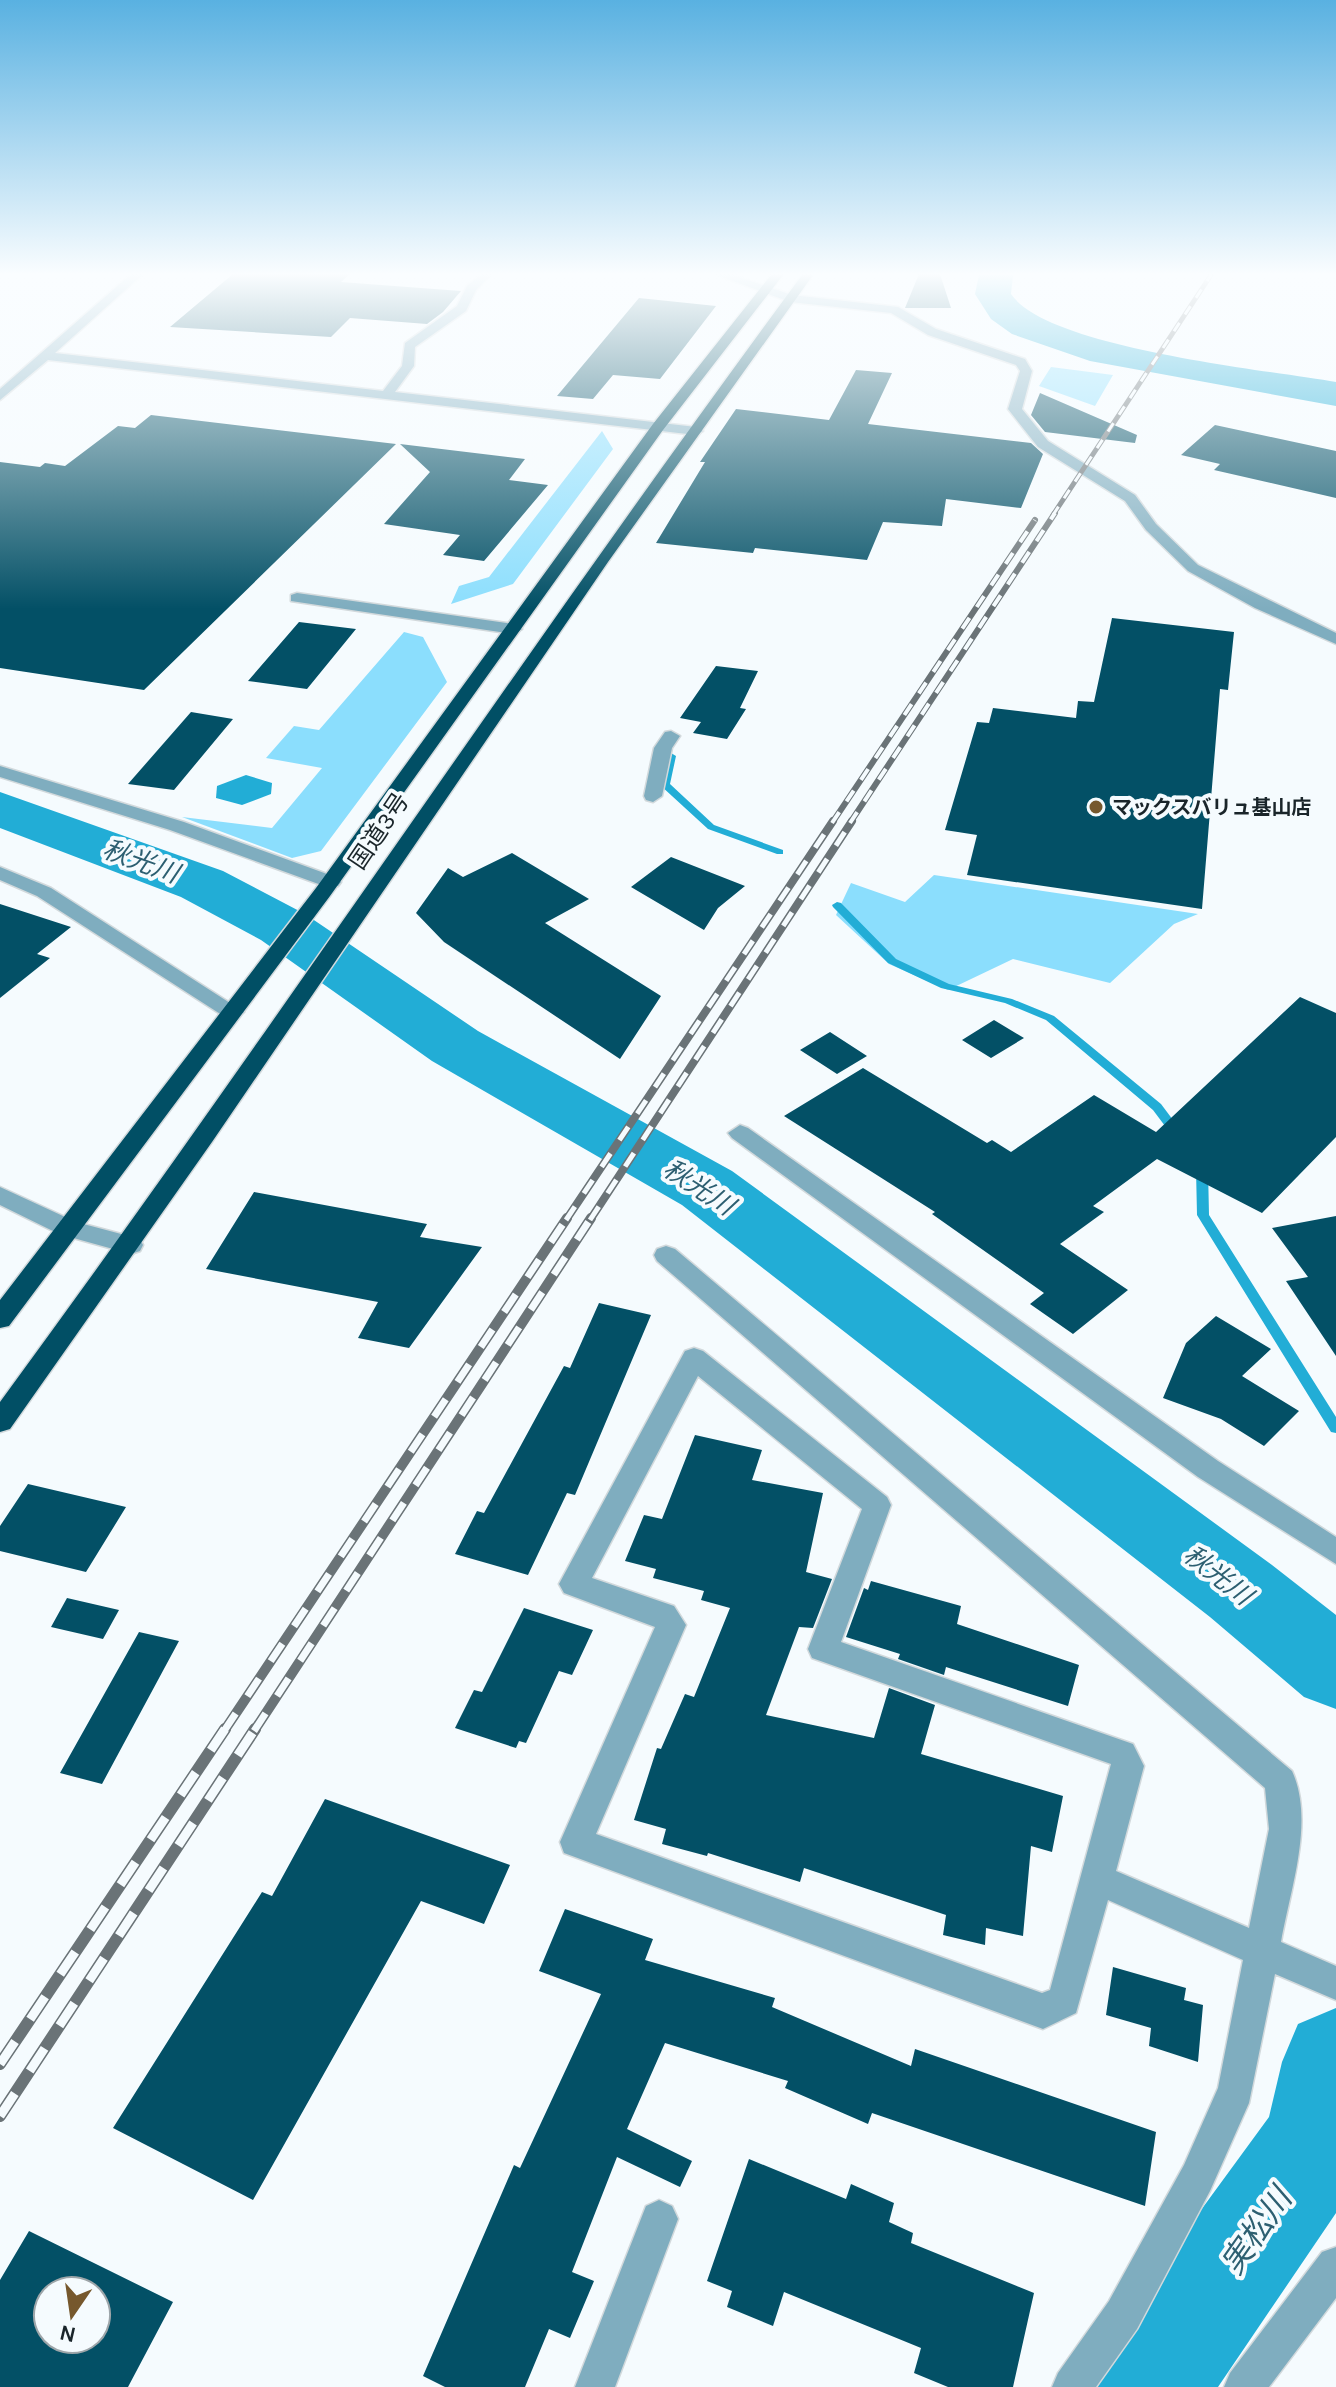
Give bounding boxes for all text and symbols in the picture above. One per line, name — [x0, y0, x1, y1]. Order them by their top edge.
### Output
street label: 国道3号 — [343, 787, 415, 875]
place label: マックスバリュ基山店 — [1112, 796, 1311, 819]
marker: マックスバリュ基山店 — [1087, 798, 1105, 816]
water label: 秋光川 — [99, 834, 186, 890]
water label: 秋光川 — [658, 1153, 742, 1223]
water label: 秋光川 — [1177, 1539, 1260, 1613]
water label: 実松川 — [1214, 2179, 1301, 2281]
north arrow — [32, 2275, 112, 2355]
text: N — [57, 2319, 78, 2348]

